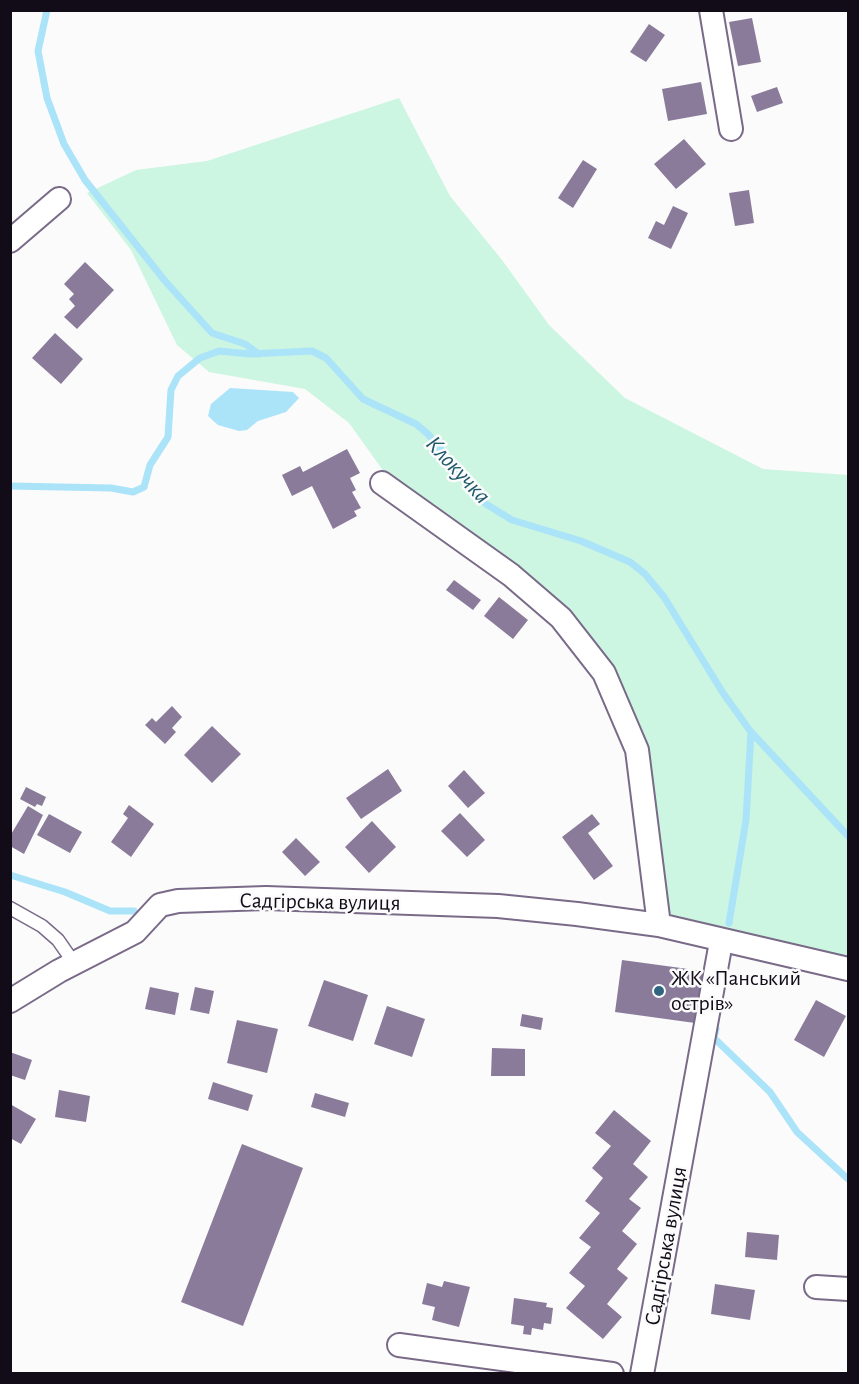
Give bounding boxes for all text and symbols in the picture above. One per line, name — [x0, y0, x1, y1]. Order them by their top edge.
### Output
water label: Клокучка — [419, 430, 497, 510]
street label: Садгірська вулиця — [239, 887, 401, 917]
place label: ЖК «Панський острів» — [671, 965, 801, 1016]
marker: ЖК «Панський острів» — [652, 984, 666, 998]
street label: Садгірська вулиця — [639, 1164, 693, 1328]

